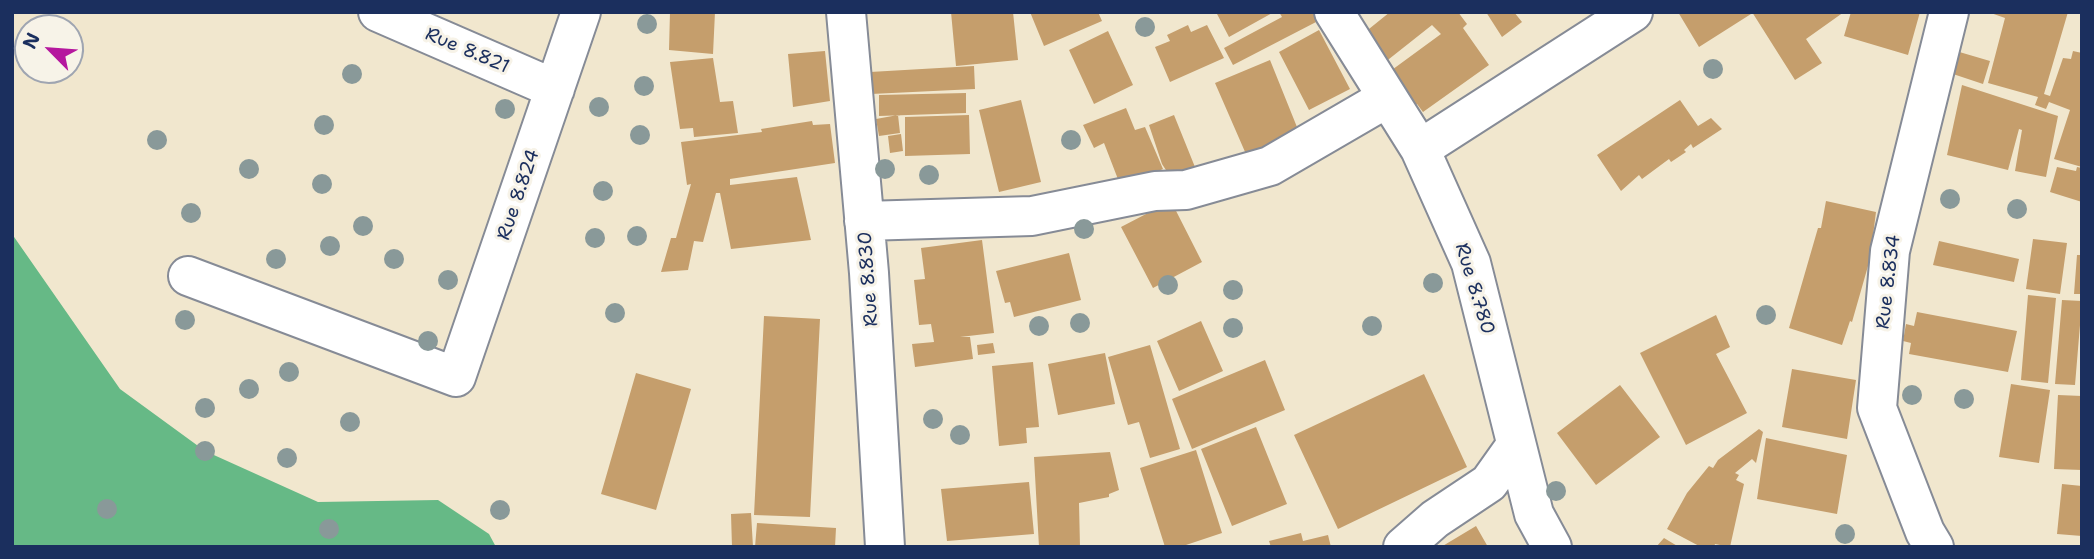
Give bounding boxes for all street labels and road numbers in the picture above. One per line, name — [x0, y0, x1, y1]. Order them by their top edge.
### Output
street label: Rue 8.821 — [421, 23, 513, 79]
street label: Rue 8.824 — [493, 147, 545, 243]
street label: Rue 8.830 — [854, 231, 884, 327]
street label: Rue 8.834 — [1872, 233, 1906, 331]
street label: Rue 8.780 — [1449, 241, 1499, 337]

